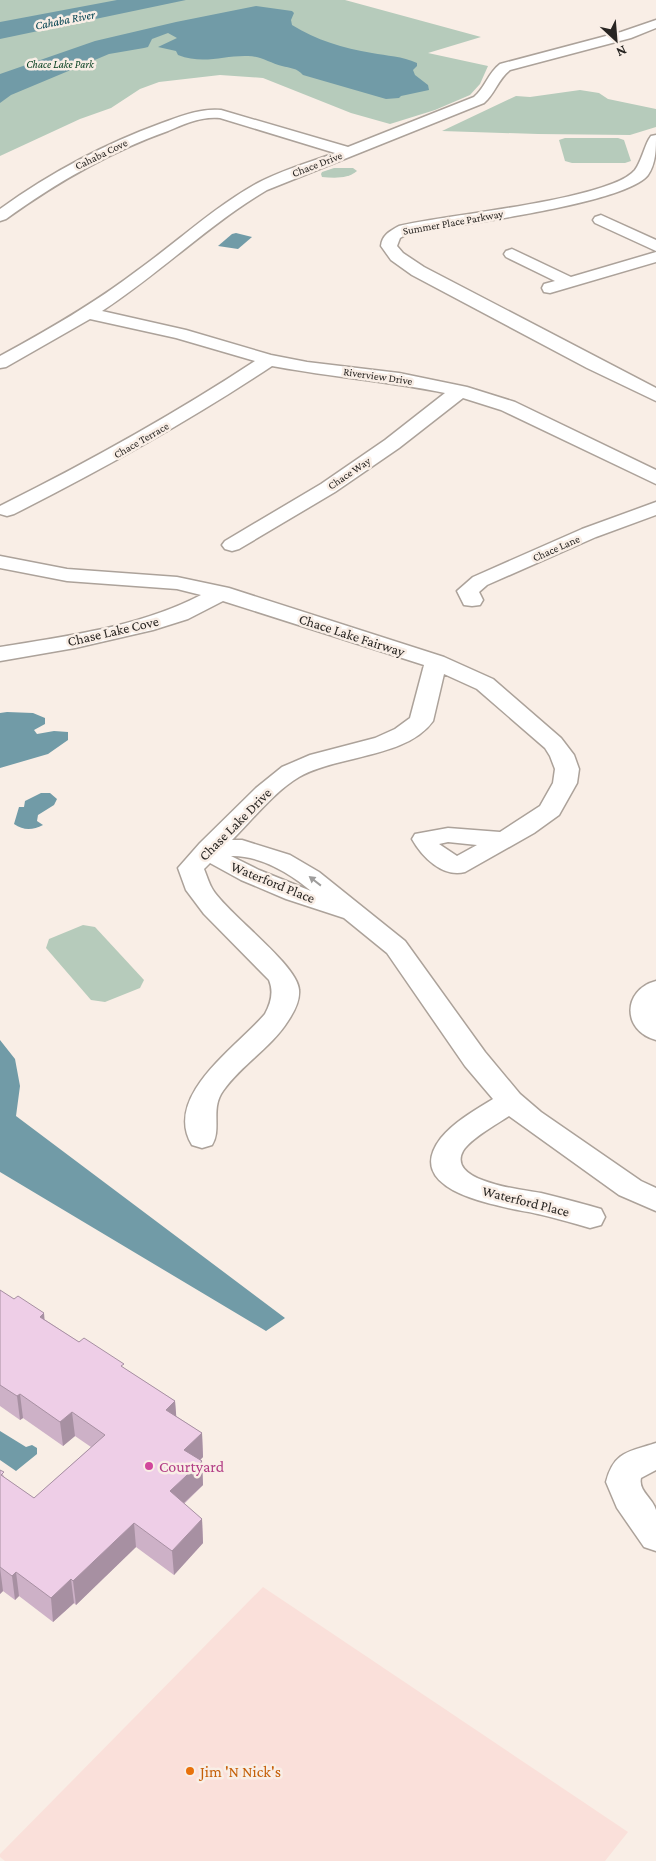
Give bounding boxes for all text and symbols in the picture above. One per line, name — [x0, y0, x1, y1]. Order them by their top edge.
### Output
water label: Cahaba River — [34, 7, 97, 33]
north arrow — [591, 15, 641, 65]
text: N — [613, 42, 629, 61]
park label: Chace Lake Park — [26, 58, 95, 70]
street label: Cahaba Cove — [73, 136, 129, 172]
street label: Chace Drive — [290, 149, 344, 179]
street label: Summer Place Parkway — [402, 207, 505, 238]
street label: Riverview Drive — [343, 365, 413, 387]
street label: Chace Terrace — [111, 419, 171, 461]
street label: Chace Way — [325, 454, 374, 492]
street label: Chace Lane — [531, 532, 582, 564]
street label: Chace Lake Fairway — [297, 610, 407, 660]
street label: Chase Lake Cove — [66, 613, 160, 649]
street label: Chase Lake Drive — [195, 784, 275, 864]
street label: Waterford Place — [229, 858, 317, 906]
one-way arrow — [309, 876, 322, 887]
street label: Waterford Place — [481, 1182, 571, 1220]
place label: Courtyard — [159, 1458, 225, 1476]
marker: Courtyard — [143, 1460, 155, 1472]
place label: Jim 'N Nick's — [198, 1763, 281, 1781]
marker: Jim 'N Nick's — [184, 1765, 196, 1777]

